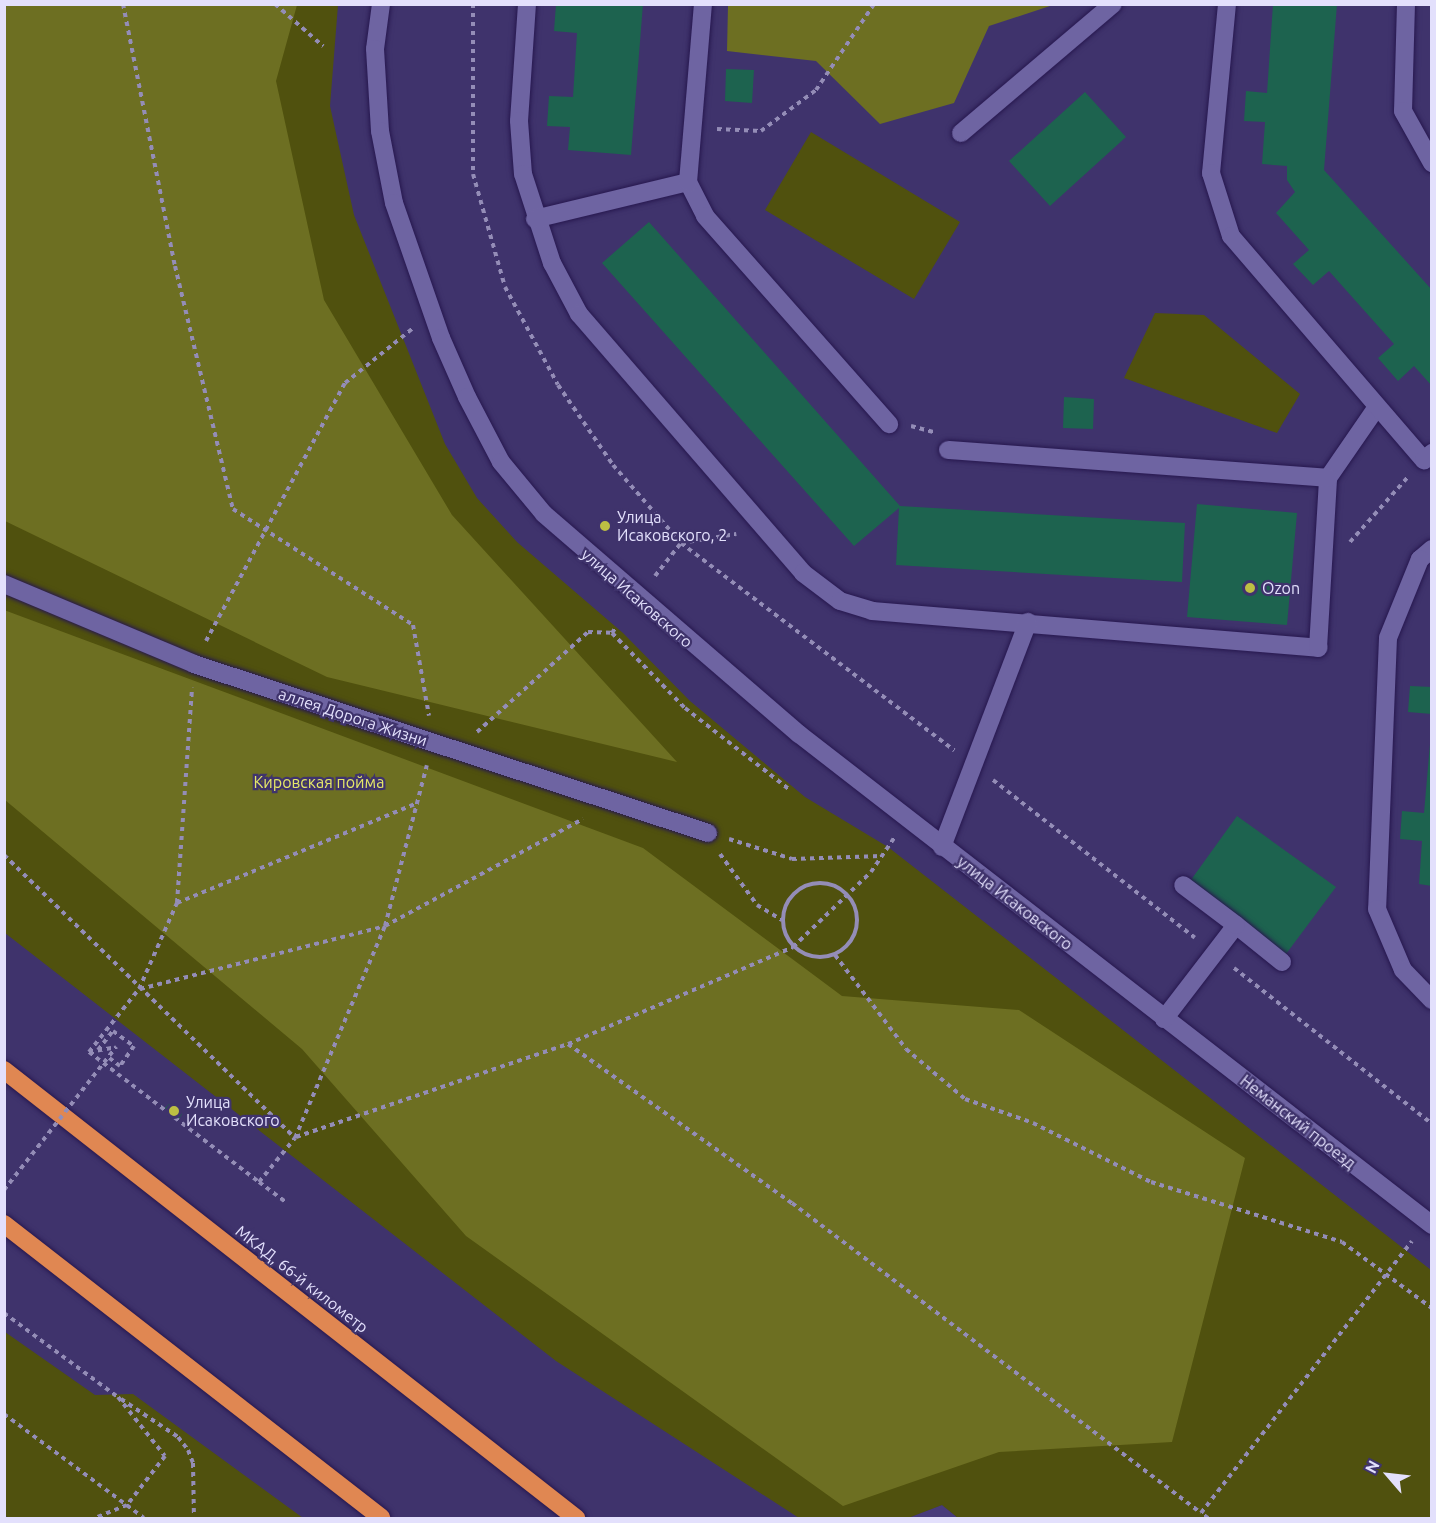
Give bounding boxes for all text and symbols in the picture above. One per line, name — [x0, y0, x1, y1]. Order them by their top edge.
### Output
place label: Улица Исаковского, 2 — [617, 507, 727, 545]
marker: Улица Исаковского, 2 — [598, 519, 612, 533]
street label: улица Исаковского — [577, 544, 697, 652]
place label: Ozon — [1262, 578, 1300, 598]
marker: Ozon — [1243, 581, 1257, 595]
street label: аллея Дорога Жизни — [276, 684, 430, 750]
park label: Кировская пойма — [254, 772, 384, 792]
street label: улица Исаковского — [953, 852, 1077, 954]
street label: Неманский проезд — [1236, 1071, 1360, 1173]
place label: Улица Исаковского — [186, 1092, 280, 1130]
marker: Улица Исаковского — [167, 1104, 181, 1118]
street label: МКАД, 66-й километр — [232, 1221, 372, 1337]
north arrow — [1358, 1445, 1418, 1505]
text: N — [1361, 1457, 1383, 1476]

